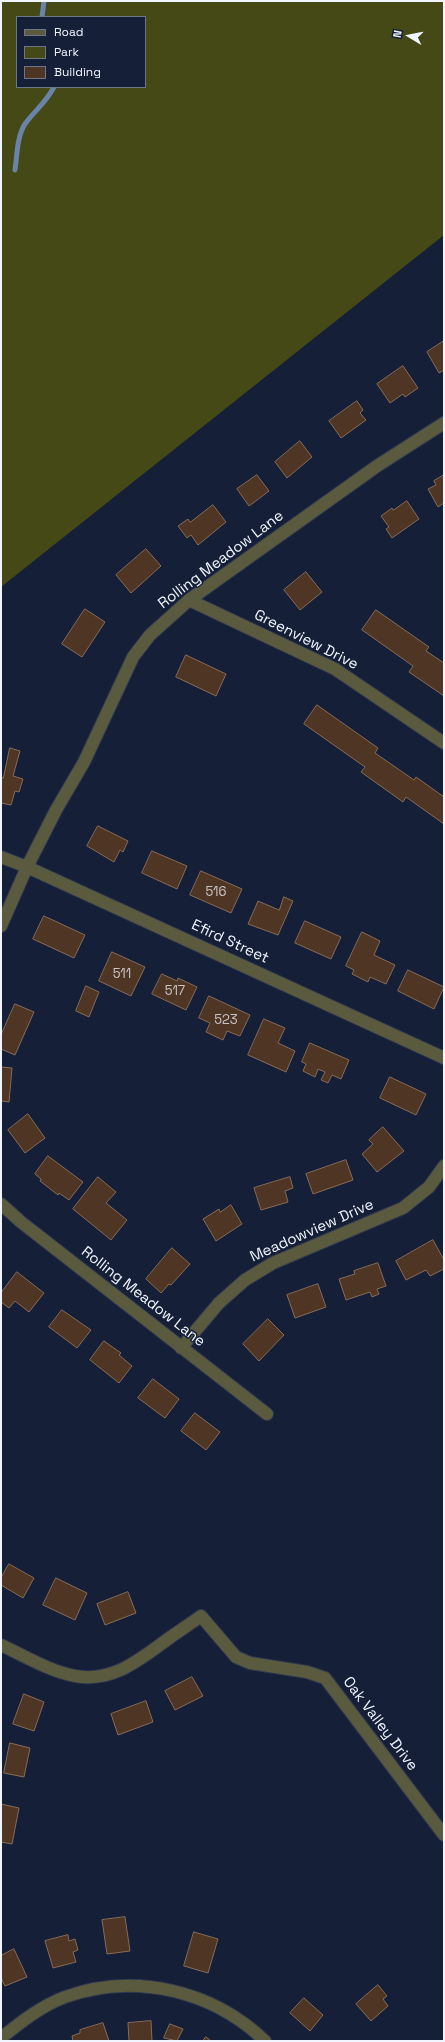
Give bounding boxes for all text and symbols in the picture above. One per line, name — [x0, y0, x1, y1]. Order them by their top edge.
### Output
legend — [16, 16, 146, 88]
north arrow — [389, 16, 429, 56]
text: Road — [54, 24, 83, 40]
text: N — [390, 29, 405, 39]
text: Park — [54, 44, 79, 60]
text: Building — [54, 64, 101, 80]
street label: Rolling Meadow Lane — [155, 507, 287, 613]
street label: Greenview Drive — [251, 606, 361, 674]
house number: 516 — [206, 884, 226, 900]
street label: Efird Street — [189, 916, 271, 968]
house number: 511 — [113, 966, 131, 982]
house number: 517 — [165, 983, 185, 999]
house number: 523 — [214, 1012, 238, 1028]
street label: Meadowview Drive — [247, 1196, 377, 1266]
street label: Rolling Meadow Lane — [77, 1243, 209, 1351]
street label: Oak Valley Drive — [339, 1673, 421, 1775]

